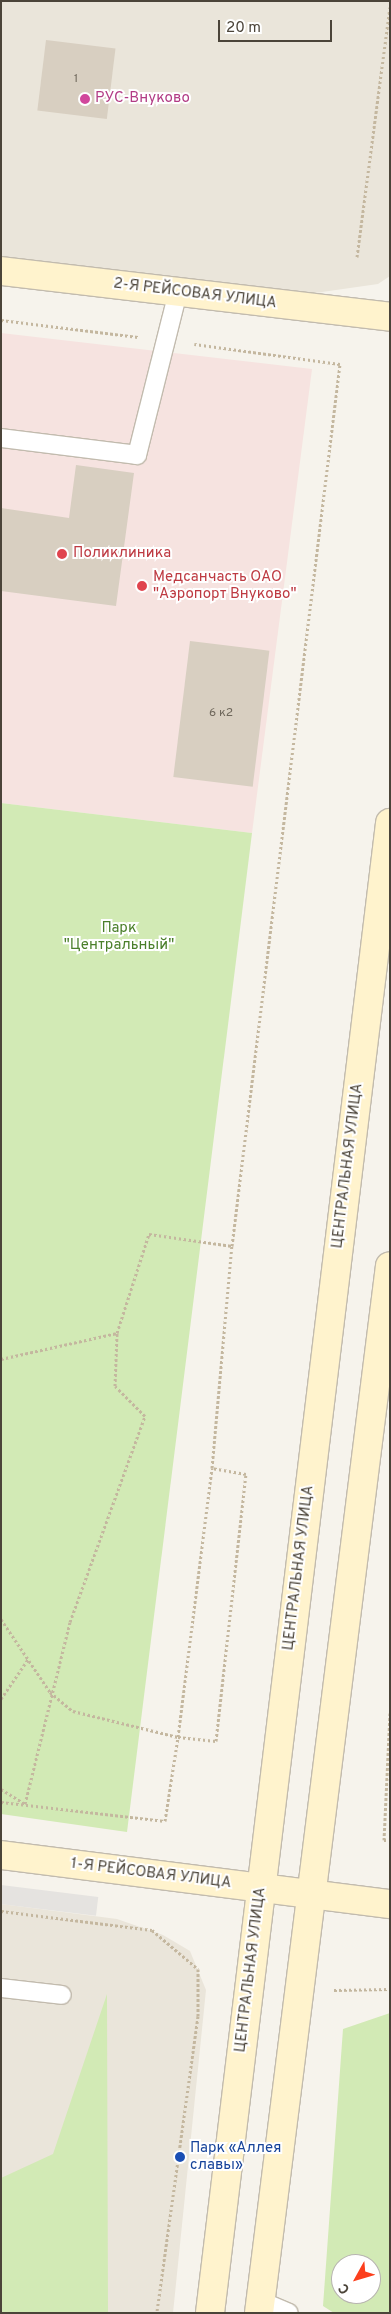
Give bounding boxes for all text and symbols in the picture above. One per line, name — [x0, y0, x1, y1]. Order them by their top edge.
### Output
scale bar — [221, 10, 335, 42]
text: 20 m — [226, 19, 261, 38]
house number: 1 — [74, 73, 78, 87]
place label: РУС-Внуково — [95, 90, 190, 108]
marker: РУС-Внуково — [79, 93, 91, 105]
street label: 2-Я РЕЙСОВАЯ УЛИЦА — [112, 275, 278, 313]
place label: Поликлиника — [73, 545, 171, 563]
marker: Поликлиника — [55, 547, 69, 561]
place label: Медсанчасть ОАО "Аэропорт Внуково" — [153, 568, 297, 603]
marker: Медсанчасть ОАО "Аэропорт Внуково" — [135, 579, 149, 593]
house number: 6 к2 — [209, 707, 233, 721]
park label: Парк "Центральный" — [64, 919, 174, 954]
street label: ЦЕНТРАЛЬНАЯ УЛИЦА — [329, 1082, 367, 1250]
street label: ЦЕНТРАЛЬНАЯ УЛИЦА — [280, 1484, 318, 1652]
street label: 1-Я РЕЙСОВАЯ УЛИЦА — [70, 1855, 232, 1893]
street label: ЦЕНТРАЛЬНАЯ УЛИЦА — [232, 1886, 270, 2054]
place label: Парк «Аллея славы» — [190, 2139, 281, 2174]
marker: Парк «Аллея славы» — [174, 2151, 186, 2163]
north arrow — [331, 2254, 381, 2304]
text: С — [335, 2279, 354, 2297]

